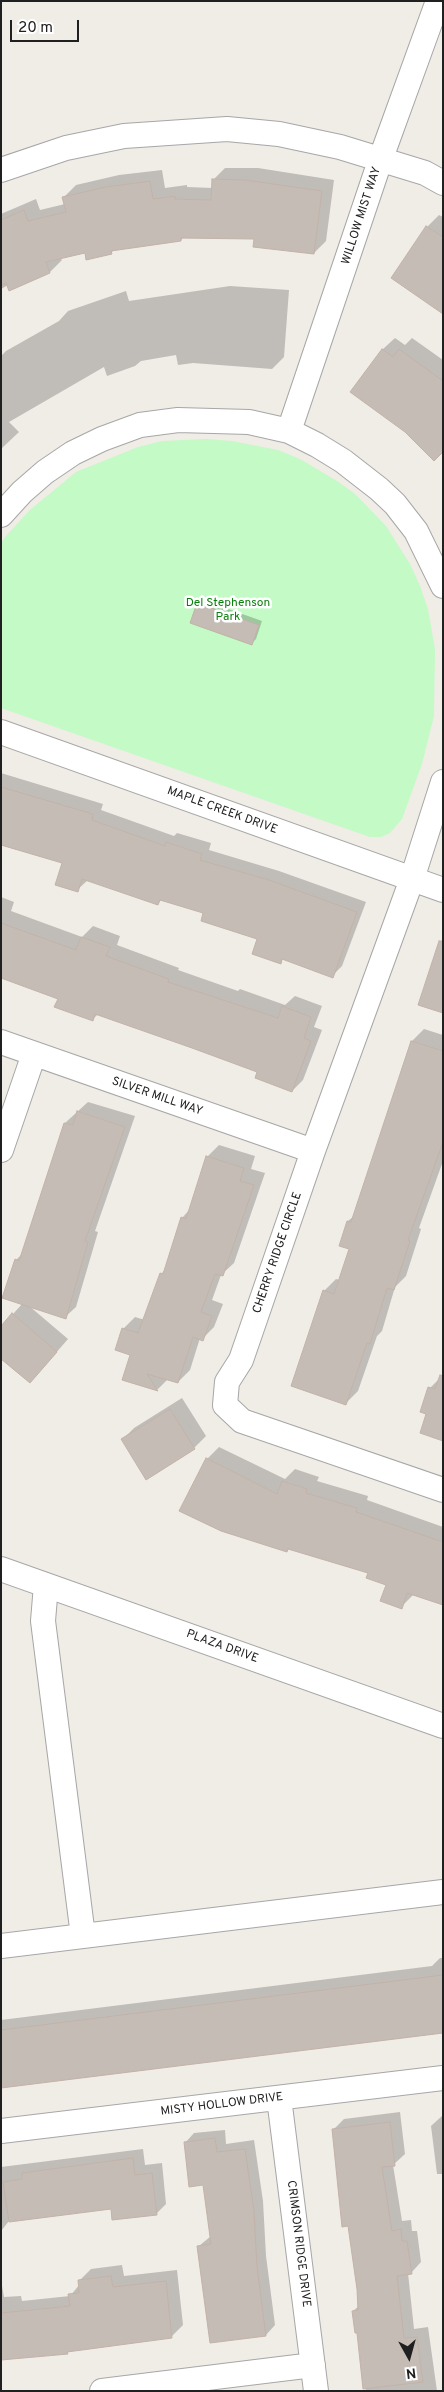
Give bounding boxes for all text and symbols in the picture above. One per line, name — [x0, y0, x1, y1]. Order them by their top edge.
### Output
scale bar — [12, 10, 81, 42]
text: 20 m — [18, 19, 53, 38]
street label: WILLOW MIST WAY — [339, 165, 385, 267]
park label: Del Stephenson Park — [186, 597, 270, 625]
street label: MAPLE CREEK DRIVE — [165, 784, 279, 838]
street label: SILVER MILL WAY — [110, 1075, 204, 1119]
street label: CHERRY RIDGE CIRCLE — [250, 1190, 306, 1316]
street label: PLAZA DRIVE — [184, 1627, 260, 1667]
street label: MISTY HOLLOW DRIVE — [160, 2090, 284, 2120]
street label: CRIMSON RIDGE DRIVE — [283, 2180, 313, 2308]
north arrow — [384, 2332, 434, 2382]
text: N — [405, 2363, 417, 2381]

